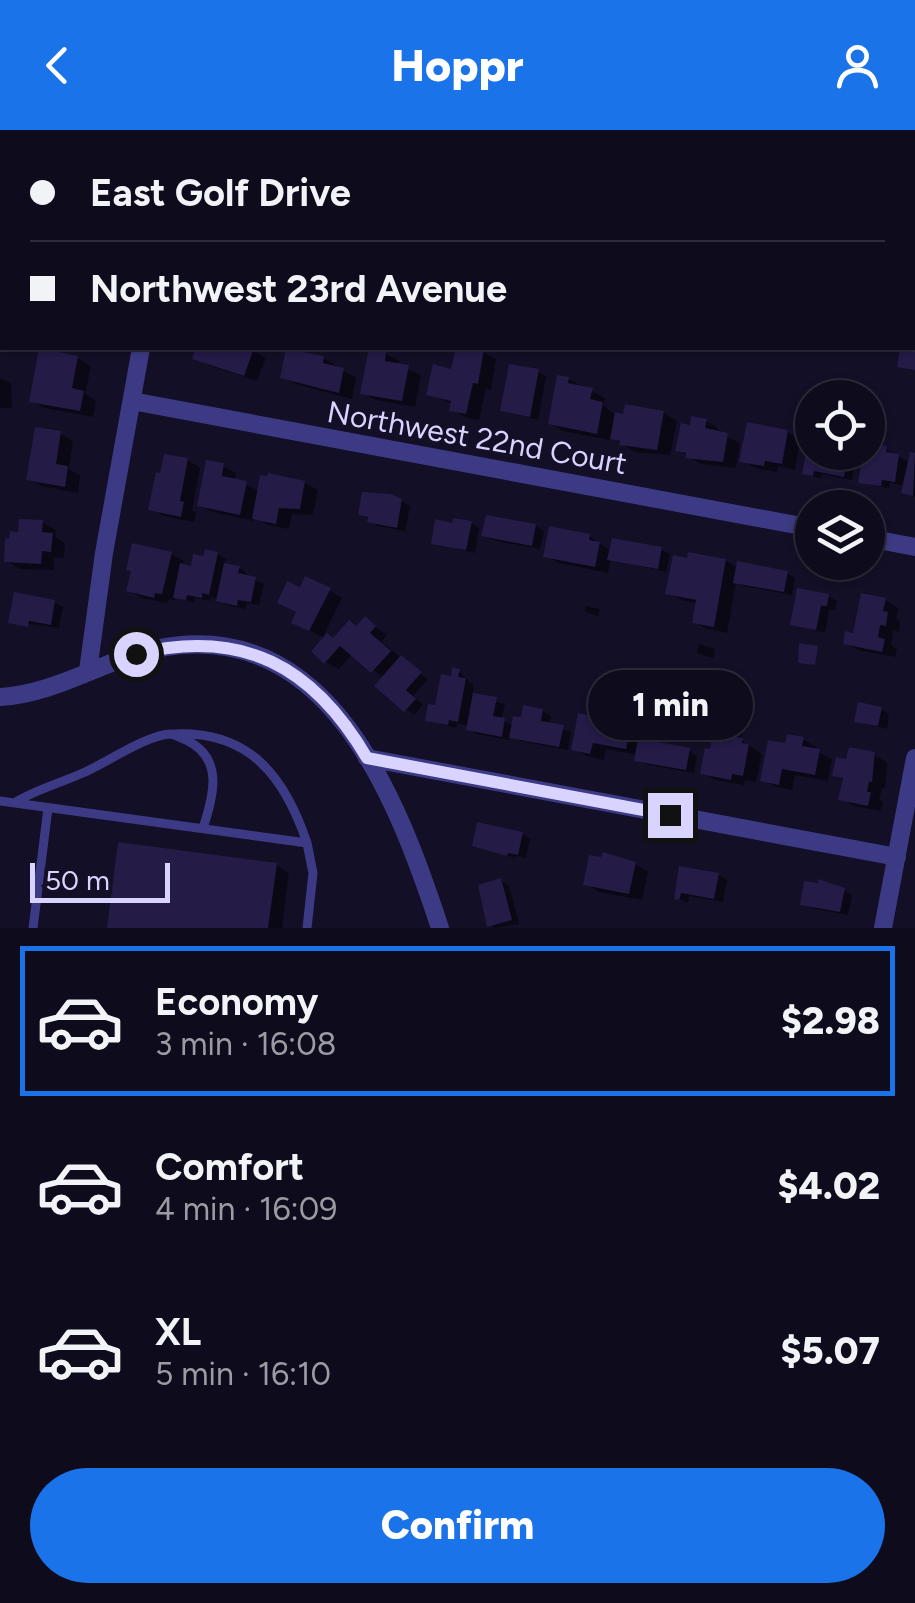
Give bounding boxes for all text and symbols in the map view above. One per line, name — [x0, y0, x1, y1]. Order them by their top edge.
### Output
icon: back — [30, 38, 85, 93]
text: Hoppr — [391, 38, 524, 92]
icon: person — [830, 38, 885, 93]
text: East Golf Drive — [90, 170, 351, 216]
text: Northwest 23rd Avenue — [90, 266, 507, 312]
map controls — [795, 380, 885, 580]
button: locate — [795, 380, 885, 470]
street label: Northwest 22nd Court — [324, 393, 630, 482]
button: layers — [795, 490, 885, 580]
route start — [114, 632, 159, 677]
callout: 1 min — [588, 670, 752, 740]
text: 1 min — [632, 686, 709, 724]
route end — [648, 793, 693, 838]
scale bar — [30, 858, 170, 903]
text: 50 m — [45, 863, 110, 897]
icon: car — [35, 976, 125, 1066]
text: Economy — [155, 979, 318, 1025]
text: $2.98 — [781, 998, 880, 1044]
text: 3 min · 16:08 — [155, 1025, 336, 1063]
icon: car — [35, 1141, 125, 1231]
text: Comfort — [155, 1144, 304, 1190]
text: $4.02 — [778, 1163, 880, 1209]
text: 4 min · 16:09 — [155, 1190, 337, 1228]
icon: car — [35, 1306, 125, 1396]
text: XL — [155, 1309, 201, 1355]
text: $5.07 — [781, 1328, 880, 1374]
text: 5 min · 16:10 — [155, 1355, 331, 1393]
button: Confirm — [30, 1468, 885, 1583]

